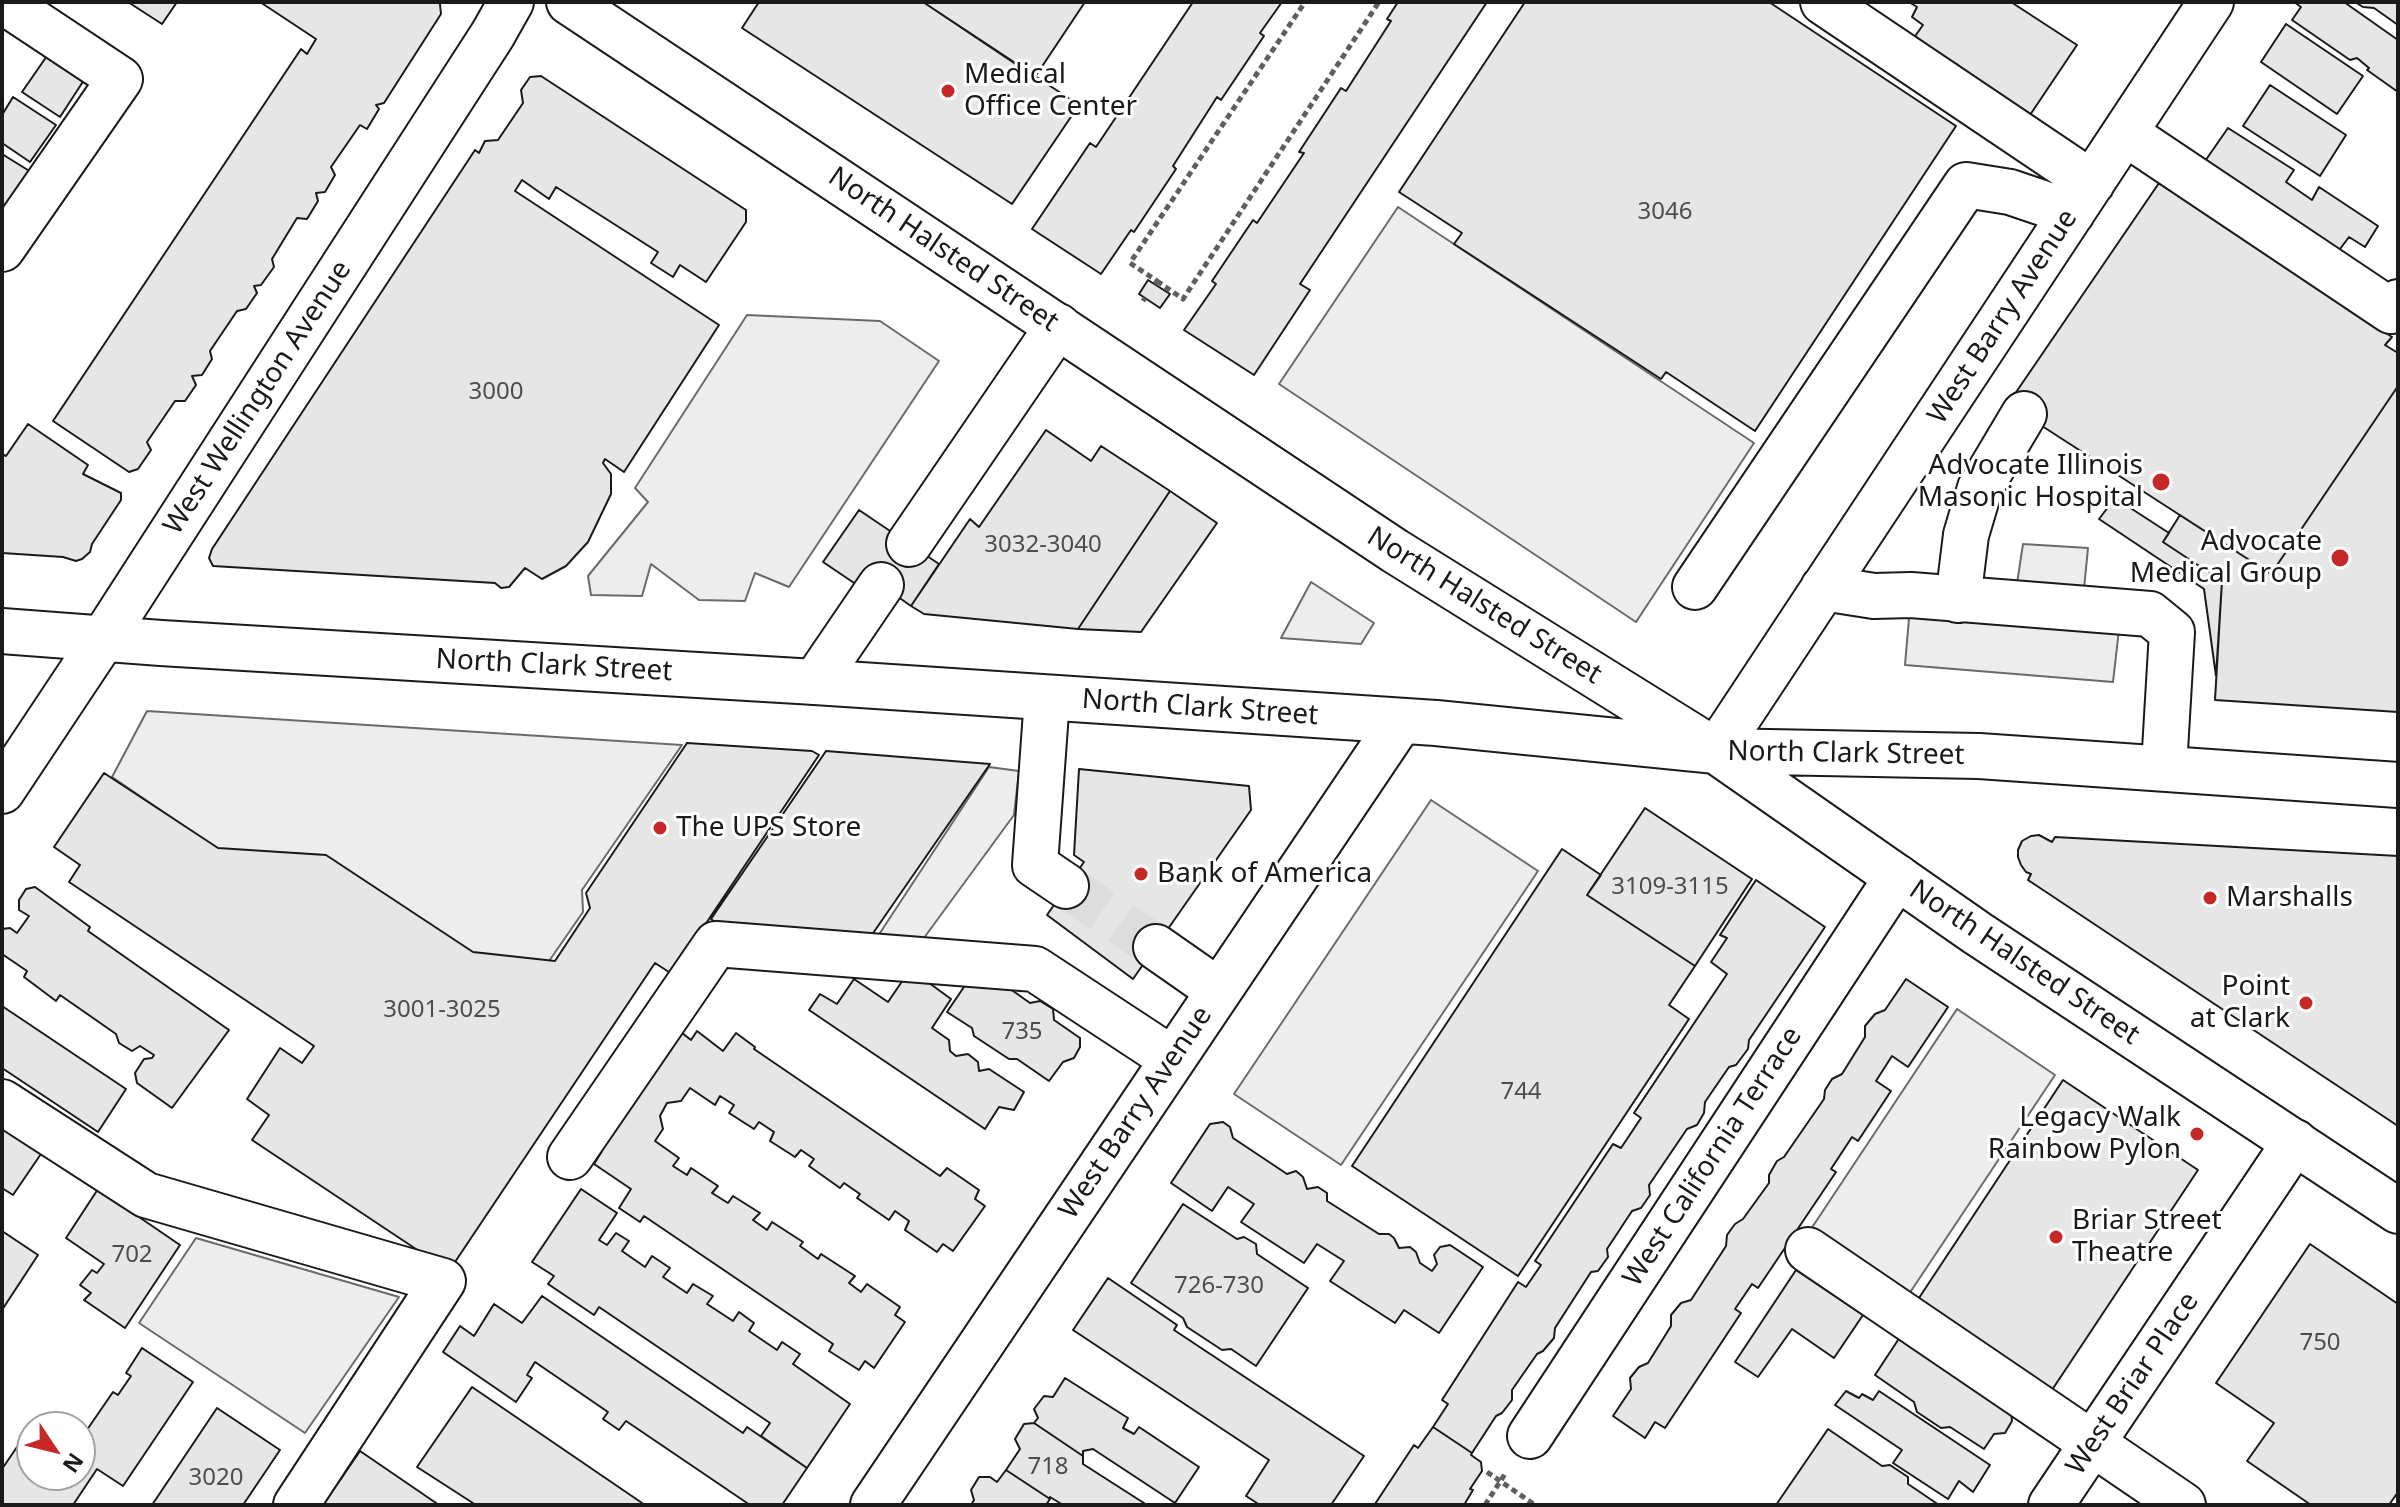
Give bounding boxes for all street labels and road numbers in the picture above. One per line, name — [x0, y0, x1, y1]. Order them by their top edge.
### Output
street label: North Halsted Street — [822, 161, 1064, 339]
street label: West Barry Avenue — [1921, 203, 2085, 431]
street label: West Wellington Avenue — [157, 255, 359, 541]
street label: North Halsted Street — [1361, 520, 1607, 692]
street label: North Clark Street — [435, 643, 673, 689]
street label: North Clark Street — [1081, 683, 1319, 733]
street label: North Clark Street — [1727, 735, 1965, 773]
street label: North Halsted Street — [1903, 874, 2145, 1052]
street label: West Barry Avenue — [1052, 1000, 1220, 1226]
street label: West California Terrace — [1617, 1021, 1809, 1293]
street label: West Briar Place — [2060, 1286, 2206, 1482]

